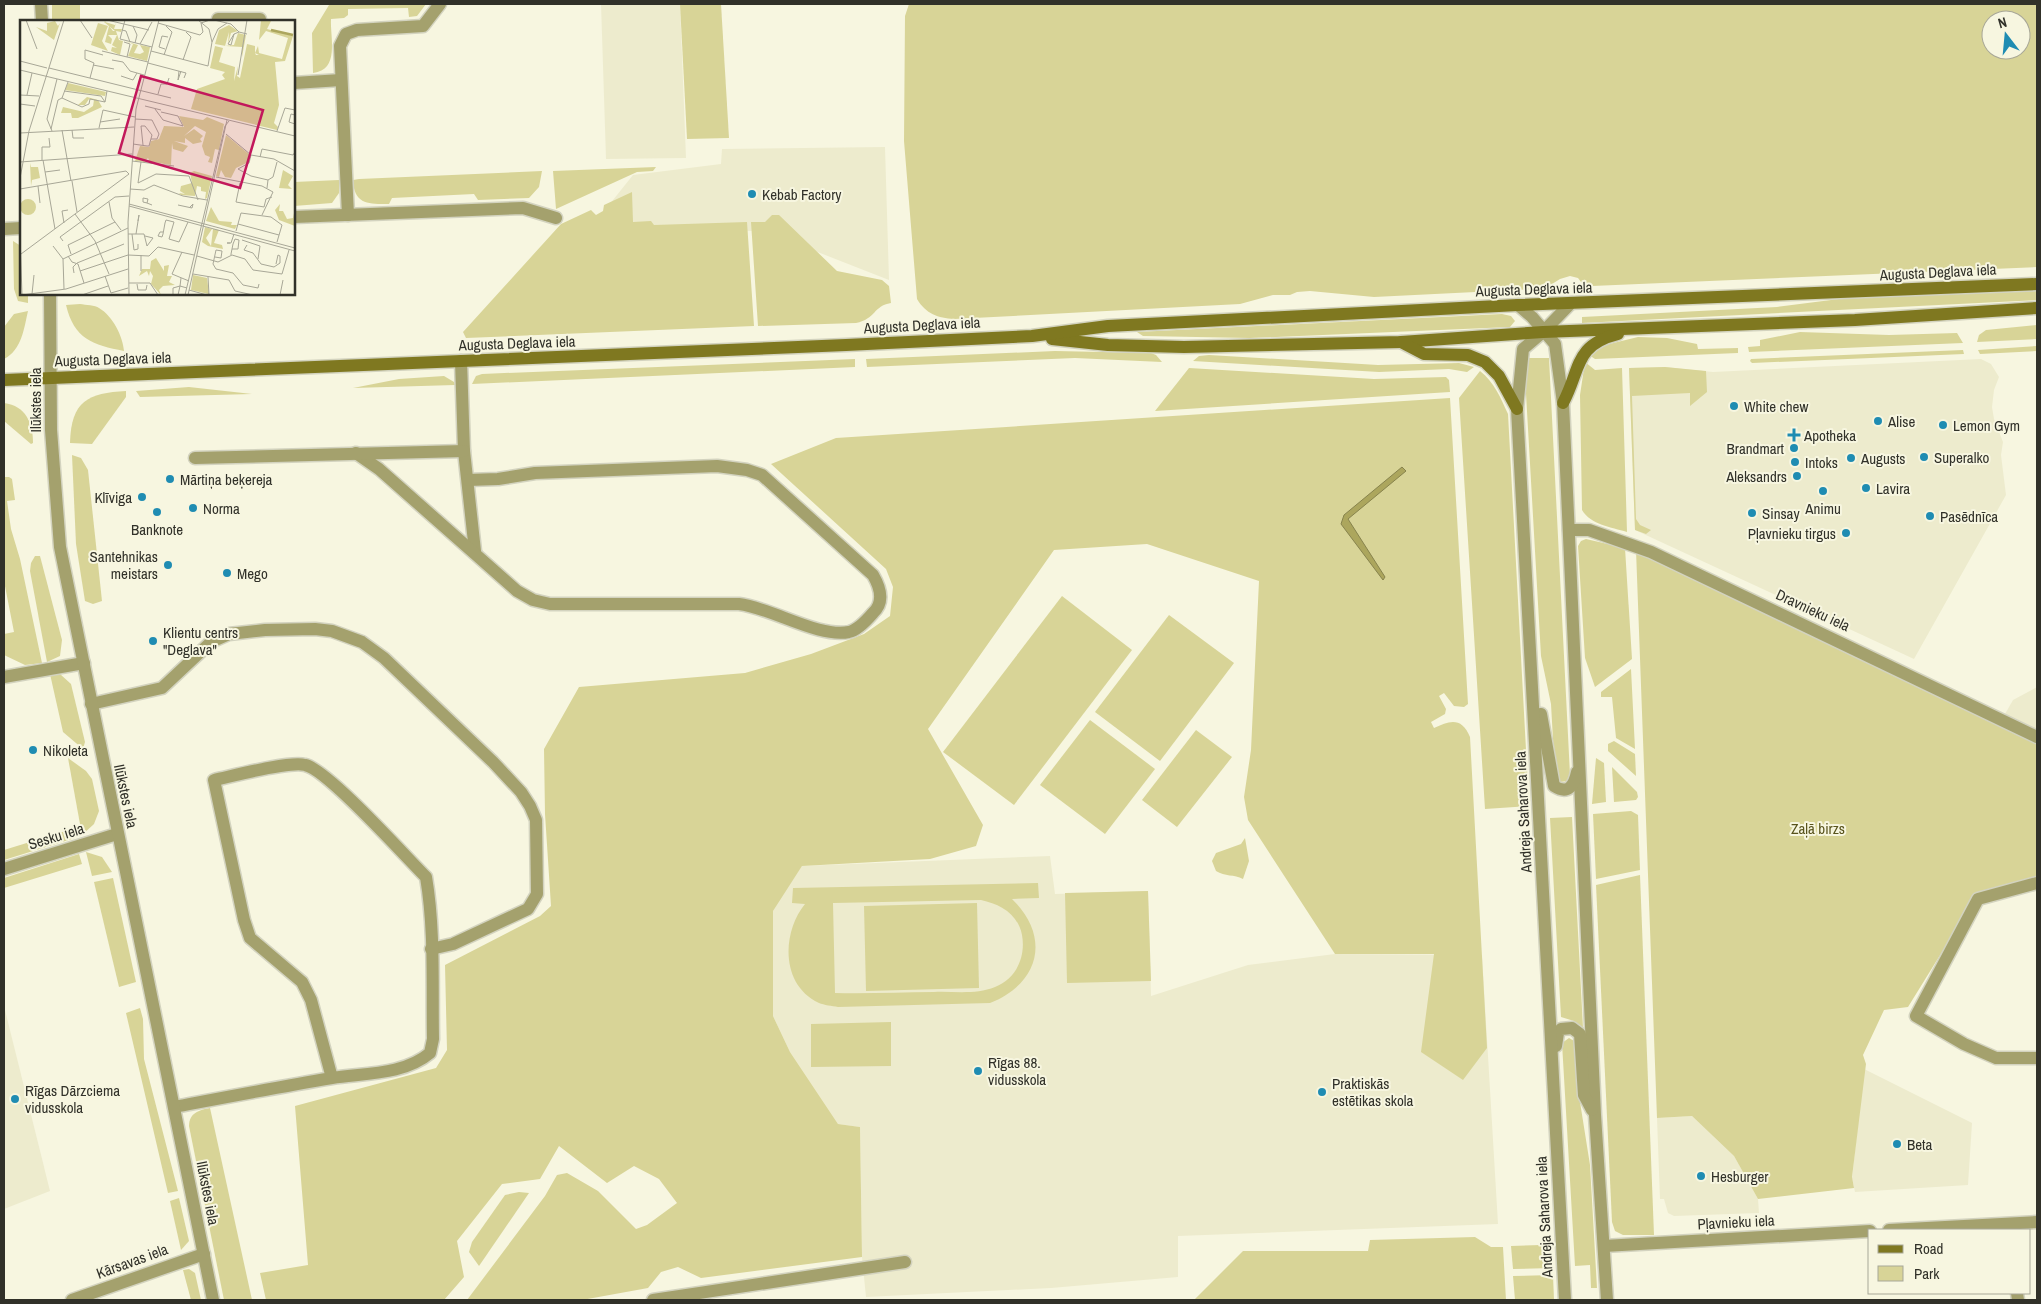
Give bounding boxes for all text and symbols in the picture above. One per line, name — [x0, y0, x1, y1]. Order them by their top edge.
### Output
north arrow — [1981, 10, 2031, 60]
text: N — [1996, 13, 2009, 32]
inset map — [20, 20, 295, 295]
place label: Kebab Factory — [762, 184, 842, 205]
marker: Kebab Factory — [746, 188, 758, 200]
street label: Augusta Deglava iela — [1878, 258, 1997, 286]
street label: Augusta Deglava iela — [1474, 276, 1593, 302]
street label: Augusta Deglava iela — [862, 311, 981, 339]
street label: Augusta Deglava iela — [457, 330, 576, 356]
street label: Augusta Deglava iela — [53, 346, 172, 372]
street label: Ilūkstes iela — [25, 367, 46, 432]
place label: White chew — [1744, 396, 1808, 417]
marker: White chew — [1728, 400, 1740, 412]
place label: Alise — [1887, 411, 1916, 432]
marker: Alise — [1872, 415, 1884, 427]
place label: Lemon Gym — [1953, 415, 2020, 436]
marker: Lemon Gym — [1937, 419, 1949, 431]
place label: Apotheka — [1803, 425, 1856, 446]
marker: Apotheka — [1788, 429, 1800, 441]
place label: Brandmart — [1727, 438, 1785, 459]
marker: Brandmart — [1788, 442, 1800, 454]
place label: Superalko — [1934, 447, 1990, 468]
place label: Augusts — [1860, 448, 1905, 469]
marker: Superalko — [1918, 451, 1930, 463]
place label: Intoks — [1805, 452, 1838, 473]
marker: Augusts — [1845, 452, 1857, 464]
marker: Intoks — [1789, 456, 1801, 468]
place label: Aleksandrs — [1725, 466, 1787, 487]
place label: Mārtiņa beķereja — [180, 469, 272, 490]
marker: Aleksandrs — [1791, 470, 1803, 482]
marker: Mārtiņa beķereja — [164, 473, 176, 485]
place label: Lavira — [1876, 478, 1910, 499]
marker: Lavira — [1860, 482, 1872, 494]
marker: Animu — [1817, 485, 1829, 497]
place label: Klīviga — [94, 487, 132, 508]
marker: Klīviga — [136, 491, 148, 503]
place label: Norma — [203, 498, 240, 519]
place label: Animu — [1804, 498, 1841, 519]
marker: Norma — [187, 502, 199, 514]
place label: Sinsay — [1762, 503, 1800, 524]
marker: Banknote — [151, 506, 163, 518]
place label: Pasēdnīca — [1940, 506, 1998, 527]
marker: Sinsay — [1746, 507, 1758, 519]
marker: Pasēdnīca — [1924, 510, 1936, 522]
place label: Banknote — [131, 519, 183, 540]
place label: Pļavnieku tirgus — [1748, 523, 1836, 544]
marker: Pļavnieku tirgus — [1840, 527, 1852, 539]
place label: Santehnikas meistars — [90, 546, 158, 584]
marker: Santehnikas meistars — [162, 559, 174, 571]
place label: Mego — [237, 563, 268, 584]
marker: Mego — [221, 567, 233, 579]
street label: Dravnieku iela — [1773, 584, 1854, 636]
place label: Klientu centrs "Deglava" — [163, 622, 238, 660]
marker: Klientu centrs "Deglava" — [147, 635, 159, 647]
place label: Nikoleta — [43, 740, 88, 761]
marker: Nikoleta — [27, 744, 39, 756]
street label: Andreja Saharova iela — [1509, 751, 1537, 874]
street label: Ilūkstes iela — [109, 762, 143, 830]
street label: Sesku iela — [25, 818, 87, 854]
park label: Zaļā birzs — [1791, 818, 1845, 839]
place label: Rīgas 88. vidusskola — [988, 1052, 1046, 1090]
marker: Rīgas 88. vidusskola — [972, 1065, 984, 1077]
place label: Praktiskās estētikas skola — [1332, 1073, 1414, 1111]
place label: Rīgas Dārzciema vidusskola — [25, 1080, 120, 1118]
marker: Praktiskās estētikas skola — [1316, 1086, 1328, 1098]
marker: Rīgas Dārzciema vidusskola — [9, 1093, 21, 1105]
place label: Beta — [1907, 1134, 1932, 1155]
marker: Beta — [1891, 1138, 1903, 1150]
street label: Andreja Saharova iela — [1530, 1156, 1558, 1279]
street label: Ilūkstes iela — [191, 1159, 225, 1227]
place label: Hesburger — [1711, 1166, 1768, 1187]
marker: Hesburger — [1695, 1170, 1707, 1182]
street label: Pļavnieku iela — [1697, 1209, 1775, 1235]
legend — [1868, 1229, 2031, 1294]
street label: Kārsavas iela — [93, 1238, 171, 1284]
text: Road — [1914, 1238, 1943, 1259]
text: Park — [1914, 1263, 1940, 1284]

